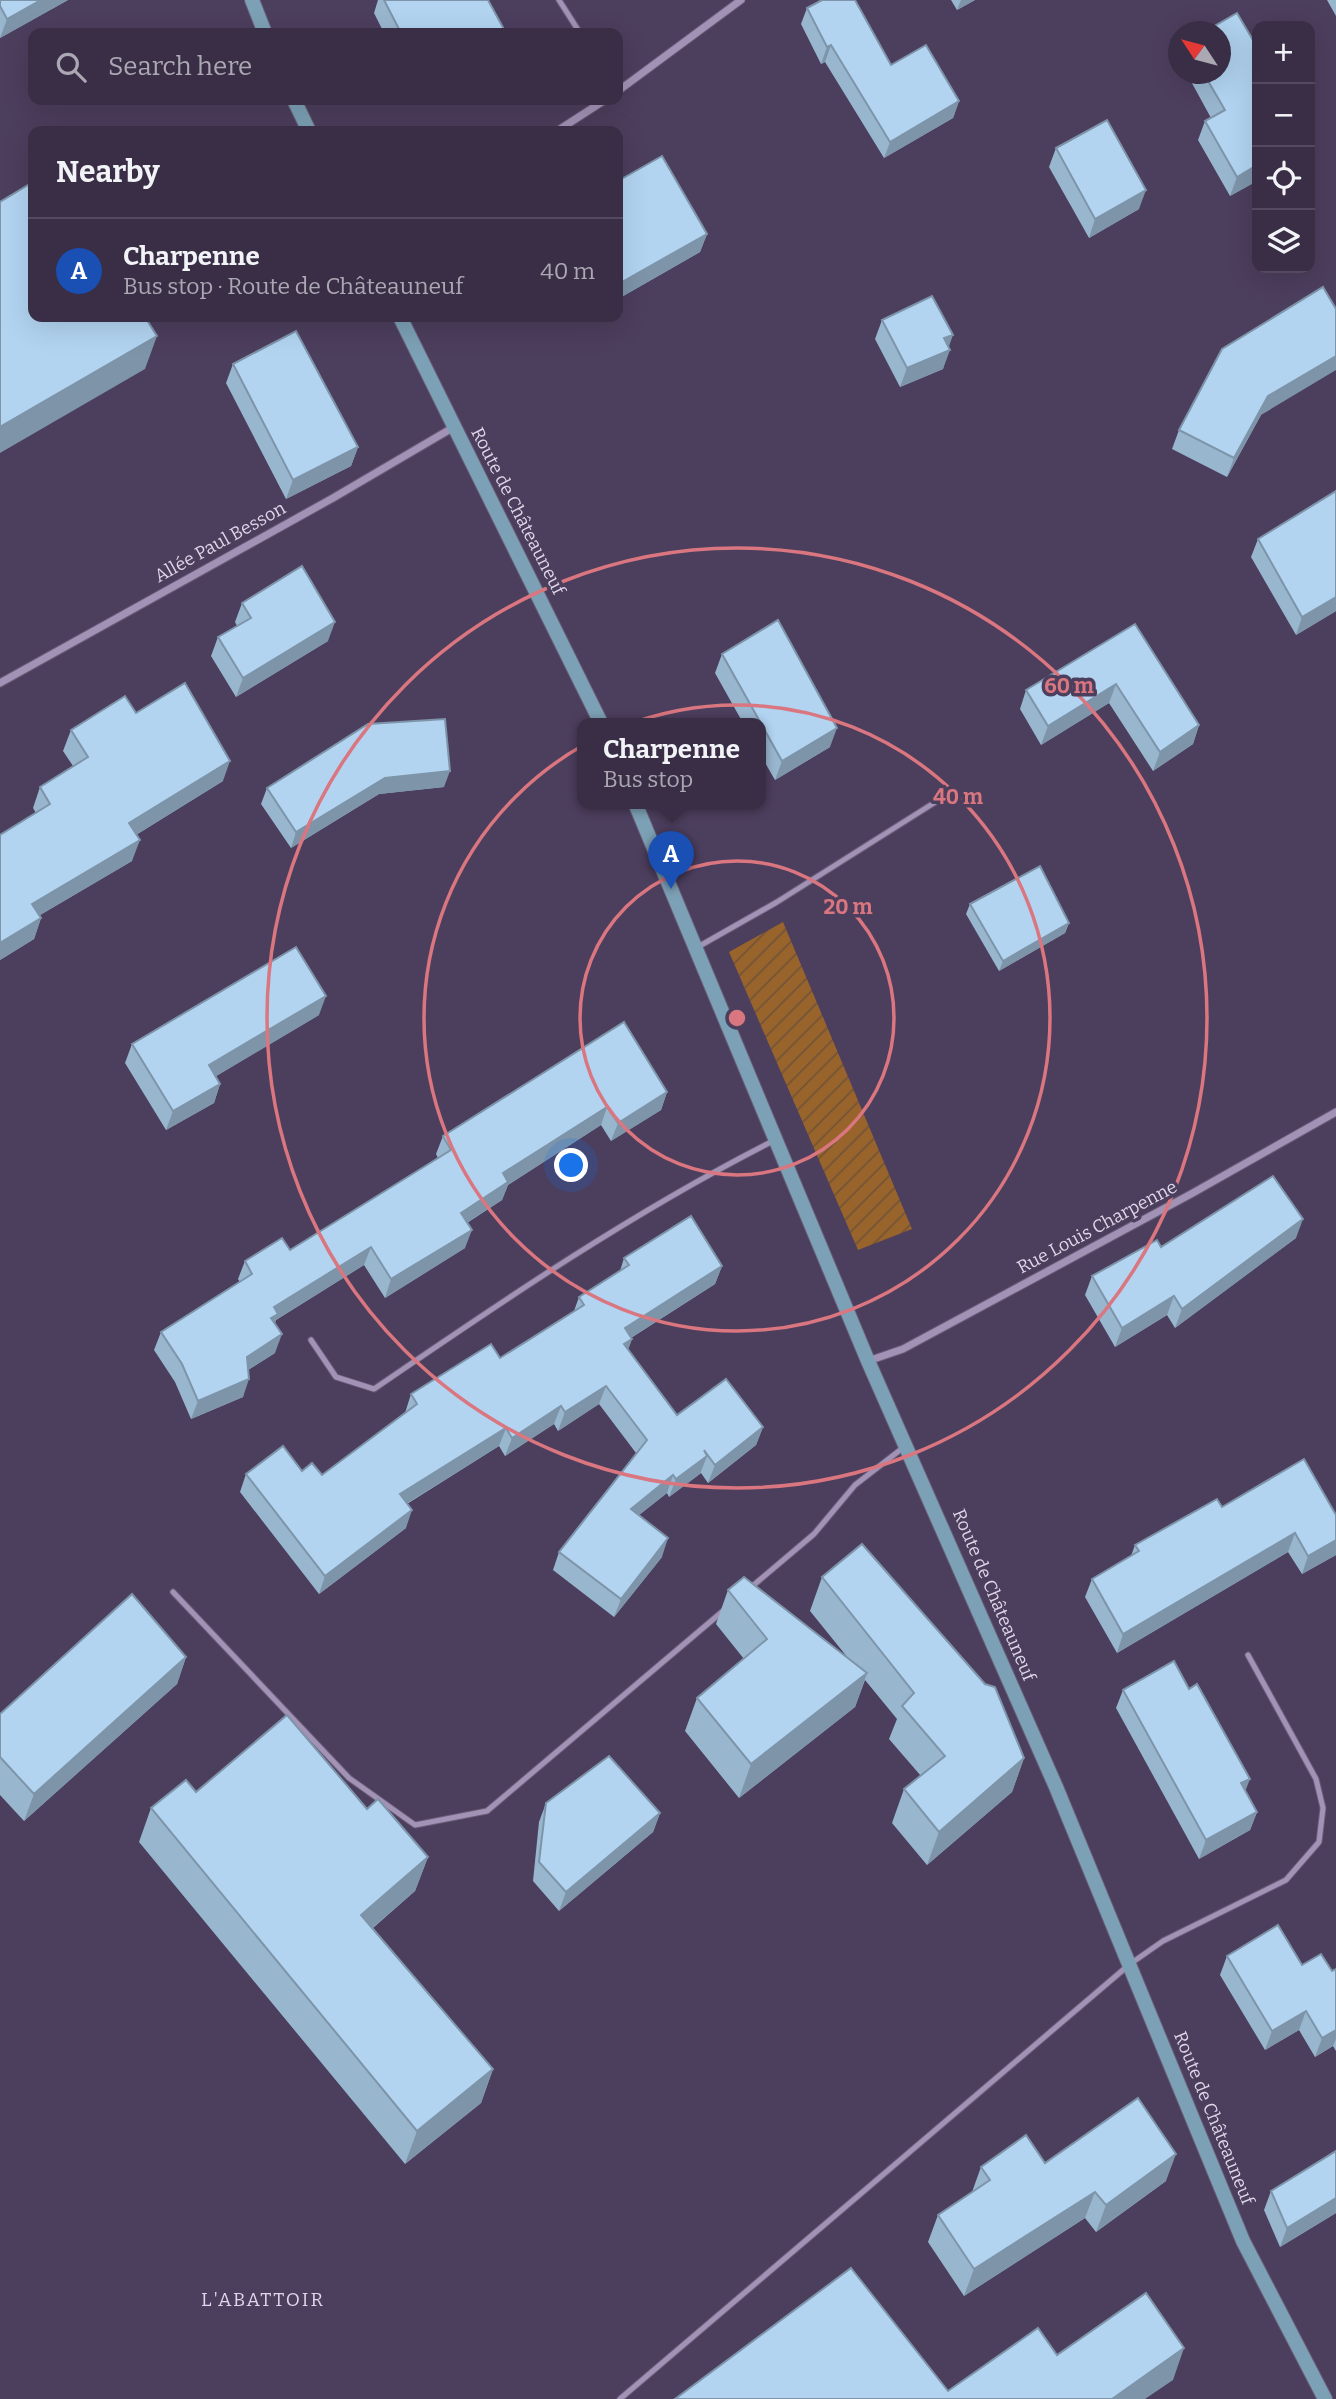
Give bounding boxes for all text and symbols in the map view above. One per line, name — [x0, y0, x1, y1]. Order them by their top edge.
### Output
north arrow — [1168, 21, 1231, 84]
map controls — [1252, 21, 1315, 273]
button: + — [1252, 21, 1315, 84]
search box — [28, 28, 623, 105]
icon: search — [52, 48, 90, 86]
text: Search here — [108, 51, 252, 82]
button: − — [1252, 84, 1315, 147]
button: locate — [1252, 147, 1315, 210]
text: Nearby — [56, 154, 160, 190]
button: layers — [1252, 210, 1315, 273]
text: Charpenne — [123, 241, 260, 272]
text: A — [71, 257, 87, 285]
text: 40 m — [540, 257, 595, 285]
text: Bus stop · Route de Châteauneuf — [123, 272, 463, 300]
street label: Route de Châteauneuf — [466, 424, 571, 600]
street label: Allée Paul Besson — [151, 497, 290, 587]
text: 60 m — [1044, 673, 1094, 699]
popup — [577, 718, 766, 809]
text: Charpenne — [603, 734, 740, 765]
text: Bus stop — [603, 765, 693, 793]
text: 40 m — [933, 784, 983, 810]
pin: A — [648, 831, 694, 889]
text: 20 m — [824, 894, 872, 920]
centre of rings — [725, 1006, 749, 1030]
your location — [554, 1148, 588, 1182]
street label: Rue Louis Charpenne — [1013, 1176, 1181, 1278]
street label: Route de Châteauneuf — [948, 1506, 1041, 1686]
street label: Route de Châteauneuf — [1169, 2028, 1259, 2209]
district label: L'ABATTOIR — [201, 2288, 325, 2311]

